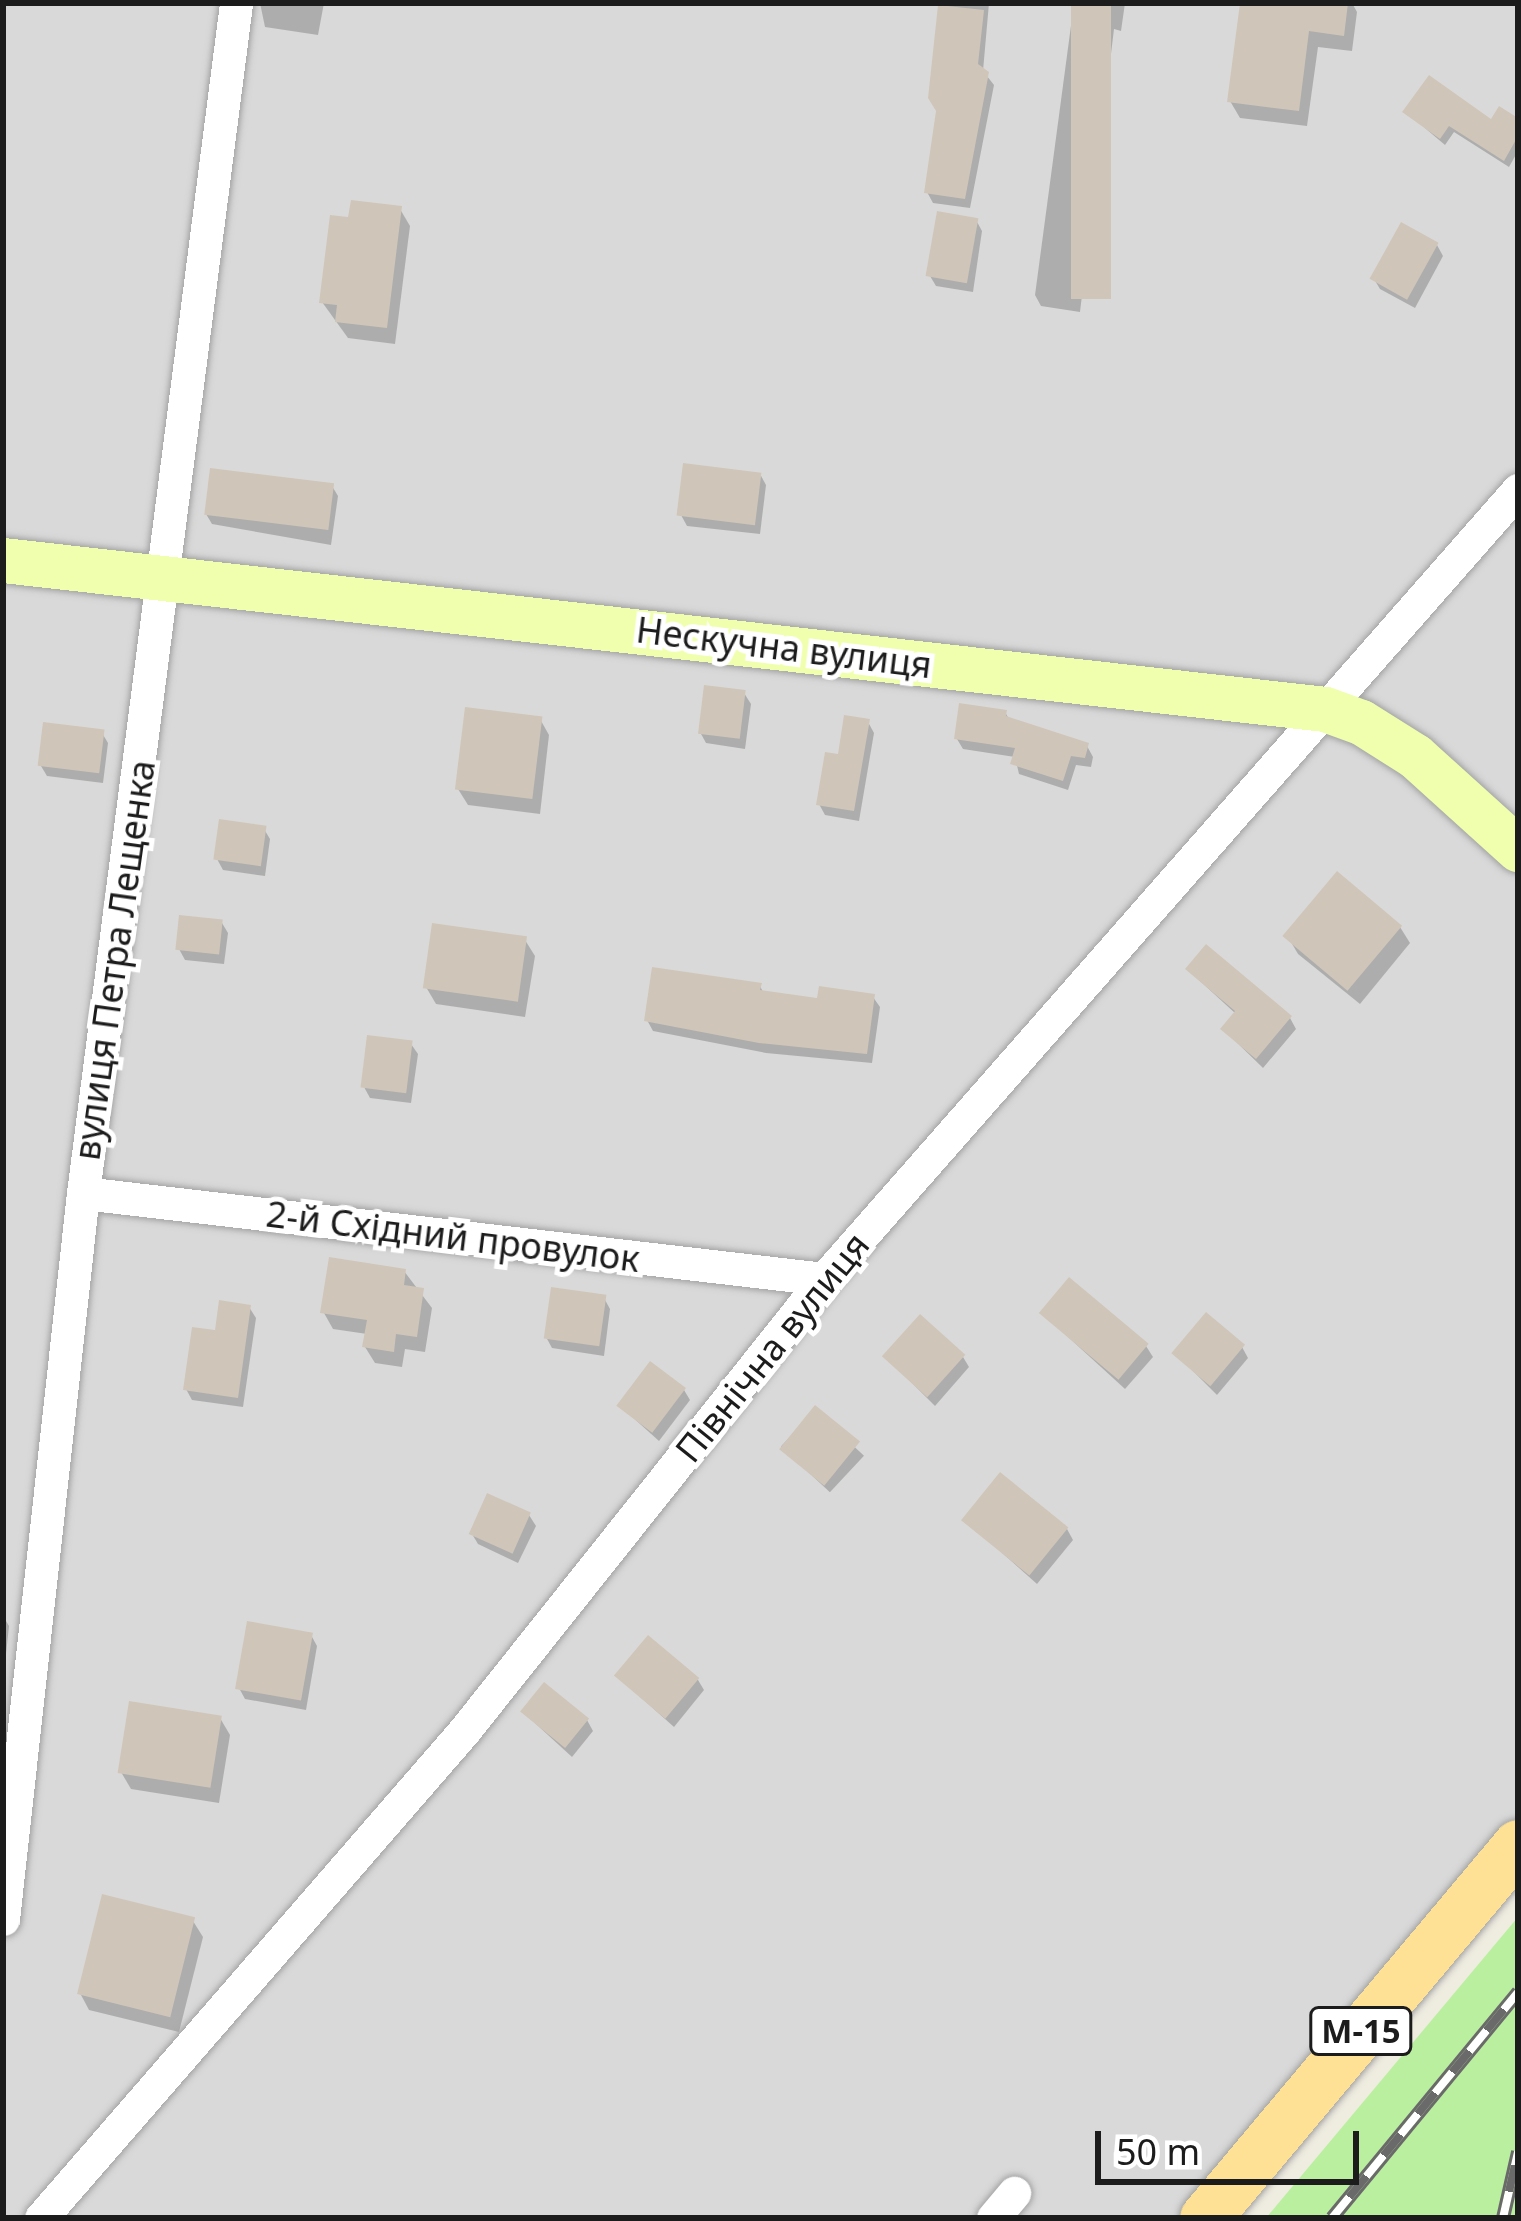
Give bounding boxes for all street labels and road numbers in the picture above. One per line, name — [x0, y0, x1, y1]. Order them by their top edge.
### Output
street label: Нескучна вулиця — [634, 607, 934, 687]
street label: вулиця Петра Лещенка — [65, 757, 163, 1163]
street label: 2-й Східний провулок — [264, 1192, 642, 1280]
street label: Північна вулиця — [666, 1224, 878, 1470]
road number: М-15 — [1307, 2004, 1415, 2058]

